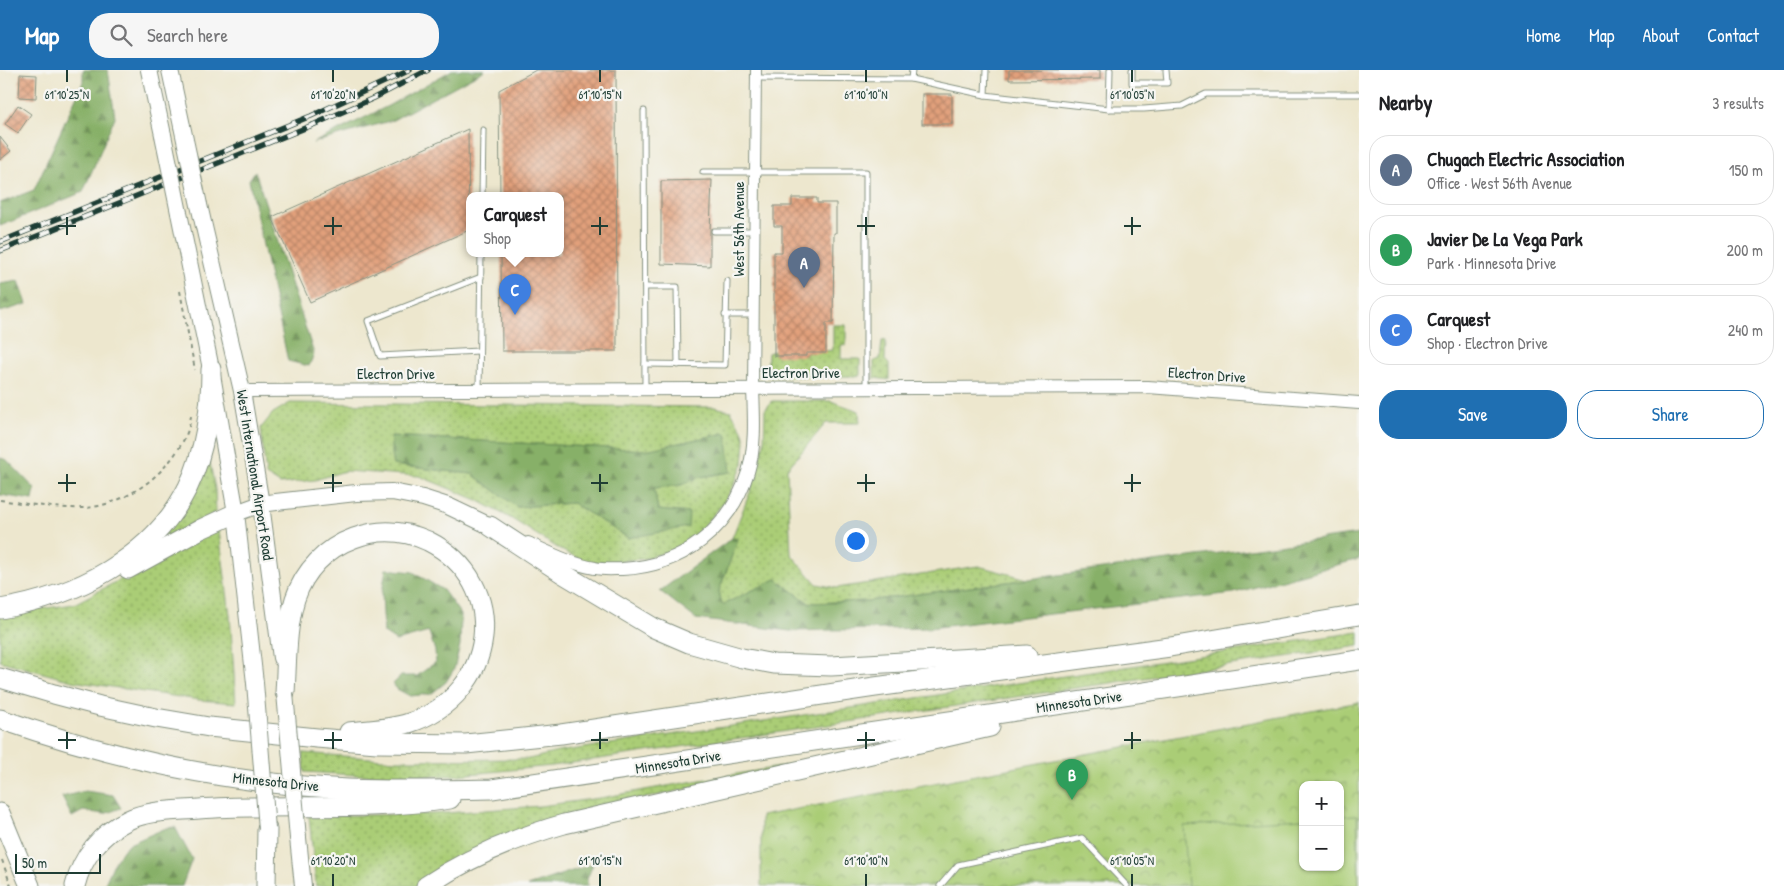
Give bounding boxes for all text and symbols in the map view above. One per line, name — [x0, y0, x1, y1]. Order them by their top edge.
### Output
search box — [89, 13, 439, 58]
text: Map — [25, 19, 59, 51]
icon: search — [107, 21, 135, 49]
text: Search here — [147, 22, 228, 48]
text: Home — [1526, 23, 1561, 48]
text: Map — [1589, 23, 1614, 48]
text: About — [1642, 23, 1679, 48]
text: Contact — [1707, 23, 1759, 48]
text: 61°10'25"N — [45, 86, 89, 103]
text: 61°10'20"N — [311, 86, 355, 103]
text: 61°10'15"N — [578, 86, 622, 103]
text: 61°10'10"N — [844, 86, 888, 103]
text: 61°10'05"N — [1110, 86, 1154, 103]
text: Nearby — [1379, 88, 1432, 117]
text: 3 results — [1712, 92, 1764, 114]
text: Chugach Electric Association — [1427, 146, 1625, 172]
text: A — [1392, 159, 1400, 181]
text: 150 m — [1729, 159, 1763, 181]
text: Office · West 56th Avenue — [1427, 172, 1572, 194]
street label: West 56th Avenue — [728, 182, 749, 276]
popup — [466, 192, 564, 257]
text: Carquest — [484, 201, 547, 227]
text: Javier De La Vega Park — [1427, 226, 1583, 252]
text: Shop — [484, 227, 511, 249]
text: B — [1392, 239, 1400, 261]
text: 200 m — [1727, 239, 1763, 261]
pin: A — [788, 247, 820, 288]
text: Park · Minnesota Drive — [1427, 252, 1556, 274]
pin: C — [499, 274, 531, 315]
text: Carquest — [1427, 306, 1490, 332]
text: C — [1392, 319, 1400, 341]
text: 240 m — [1728, 319, 1763, 341]
text: Shop · Electron Drive — [1427, 332, 1548, 354]
street label: Electron Drive — [1167, 361, 1247, 388]
street label: Electron Drive — [762, 362, 840, 383]
street label: Electron Drive — [357, 363, 435, 384]
street label: West International Airport Road — [232, 388, 279, 562]
button: Save — [1379, 390, 1567, 439]
button: Share — [1577, 390, 1764, 439]
your location — [843, 528, 869, 554]
street label: Minnesota Drive — [1035, 685, 1123, 718]
street label: Minnesota Drive — [634, 744, 722, 779]
pin: B — [1056, 759, 1088, 800]
street label: Minnesota Drive — [232, 767, 320, 796]
map controls — [1299, 781, 1344, 871]
button: + — [1299, 781, 1344, 826]
button: − — [1299, 826, 1344, 871]
scale bar — [15, 851, 101, 874]
text: 61°10'20"N — [311, 852, 355, 869]
text: 61°10'15"N — [578, 852, 622, 869]
text: 61°10'10"N — [844, 852, 888, 869]
text: 61°10'05"N — [1110, 852, 1154, 869]
text: 50 m — [22, 853, 47, 872]

